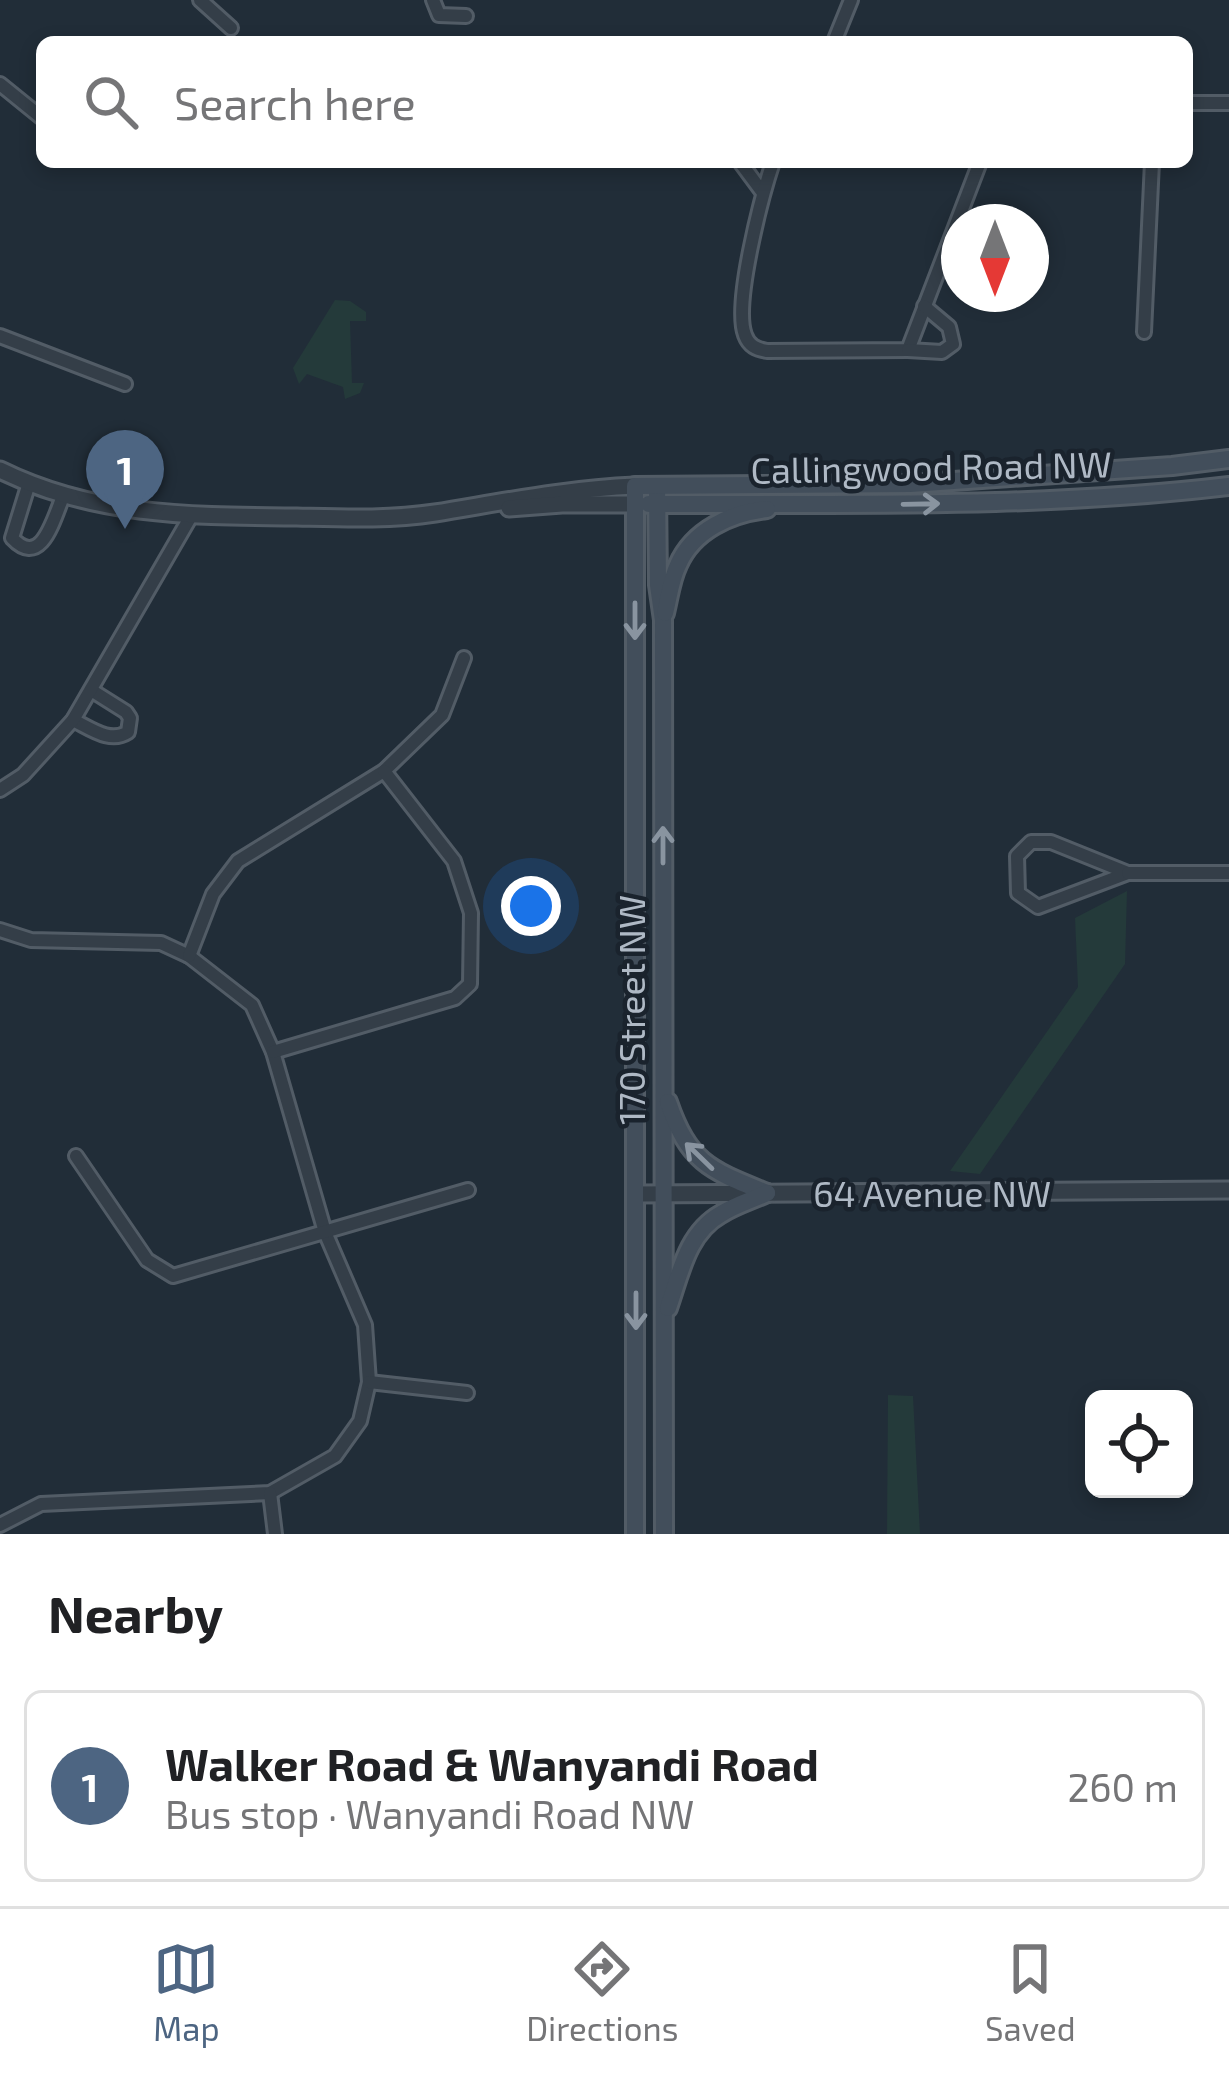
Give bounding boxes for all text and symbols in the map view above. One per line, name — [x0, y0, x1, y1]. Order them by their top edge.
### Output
search box — [36, 36, 1193, 168]
icon: search — [78, 69, 144, 135]
text: Search here — [174, 75, 416, 129]
north arrow — [941, 204, 1049, 312]
pin: 1 — [86, 430, 164, 529]
street label: Callingwood Road NW — [750, 441, 1112, 491]
one-way arrow — [901, 492, 940, 515]
one-way arrow — [624, 601, 646, 640]
one-way arrow — [652, 826, 674, 865]
your location — [501, 876, 561, 936]
street label: 170 Street NW — [609, 895, 652, 1125]
one-way arrow — [685, 1142, 715, 1171]
street label: 64 Avenue NW — [813, 1171, 1051, 1214]
one-way arrow — [625, 1291, 647, 1330]
map controls — [1085, 1390, 1193, 1498]
button: locate — [1085, 1390, 1193, 1498]
text: Nearby — [48, 1582, 223, 1643]
text: Walker Road & Wanyandi Road — [165, 1736, 819, 1790]
text: 1 — [82, 1763, 98, 1810]
text: 260 m — [1067, 1763, 1178, 1810]
text: Bus stop · Wanyandi Road NW — [165, 1790, 694, 1837]
tab: Map — [153, 1936, 220, 2048]
tab: Directions — [526, 1936, 678, 2048]
tab: Saved — [985, 1936, 1076, 2048]

